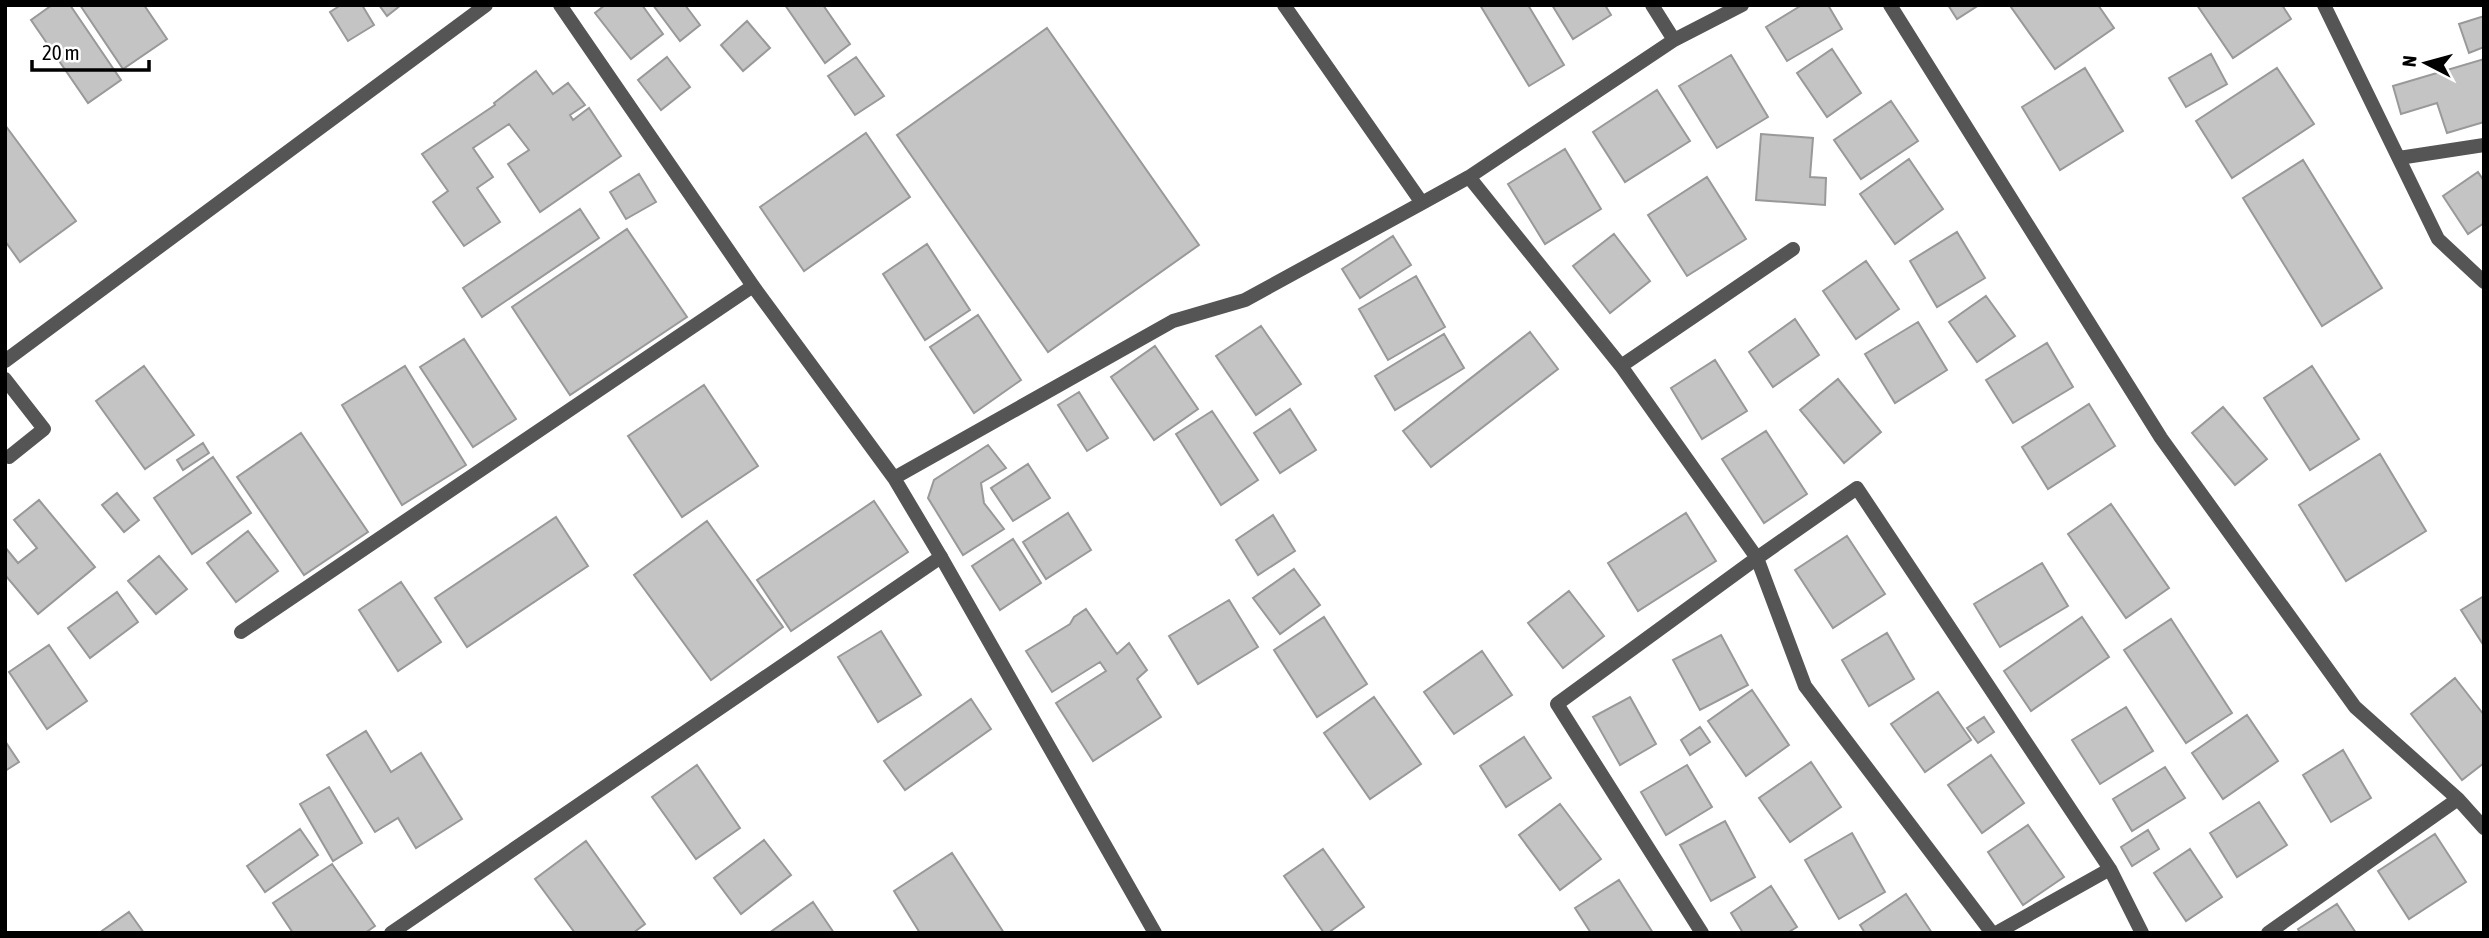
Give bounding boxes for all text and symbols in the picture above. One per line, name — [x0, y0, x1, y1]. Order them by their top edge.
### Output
scale bar — [32, 28, 149, 72]
north arrow — [2391, 28, 2461, 98]
text: 20 m — [42, 40, 80, 64]
text: N — [2398, 54, 2421, 68]

